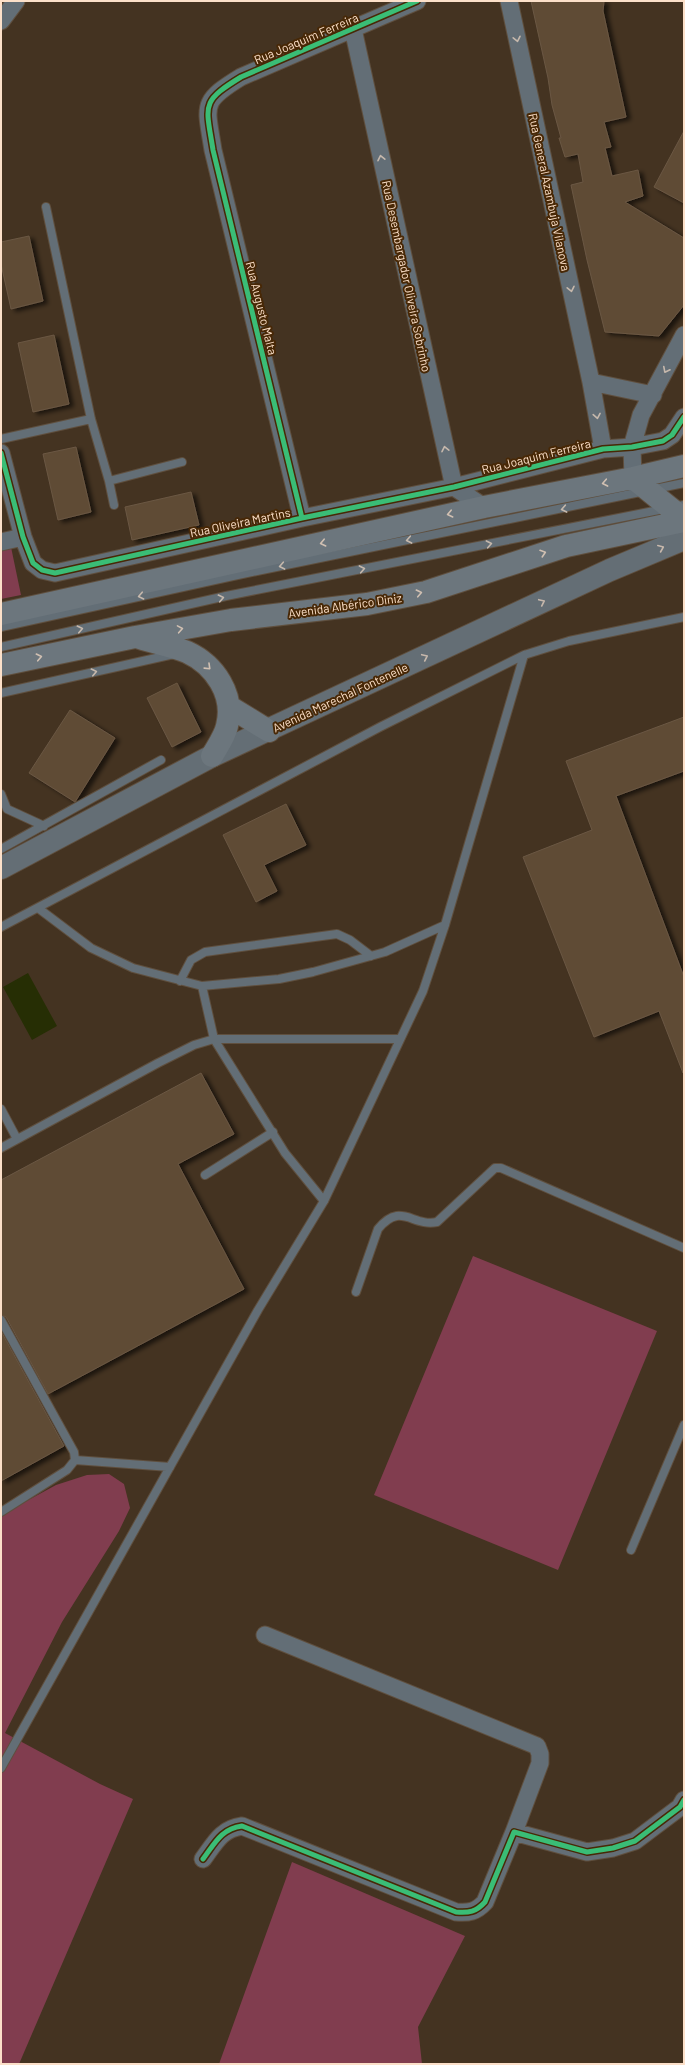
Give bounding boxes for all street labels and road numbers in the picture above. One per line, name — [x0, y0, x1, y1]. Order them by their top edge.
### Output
street label: Rua Joaquim Ferreira — [252, 10, 360, 66]
street label: Rua General Azambuja Vilanova — [526, 112, 574, 272]
street label: Rua Desembargador Oliveira Sobrinho — [380, 179, 434, 373]
street label: Rua Augusto Malta — [244, 260, 280, 356]
street label: Rua Joaquim Ferreira — [480, 436, 592, 476]
street label: Rua Oliveira Martins — [188, 504, 292, 539]
street label: Avenida Albérico Diniz — [287, 590, 403, 620]
street label: Avenida Marechal Fontenelle — [270, 659, 410, 735]

